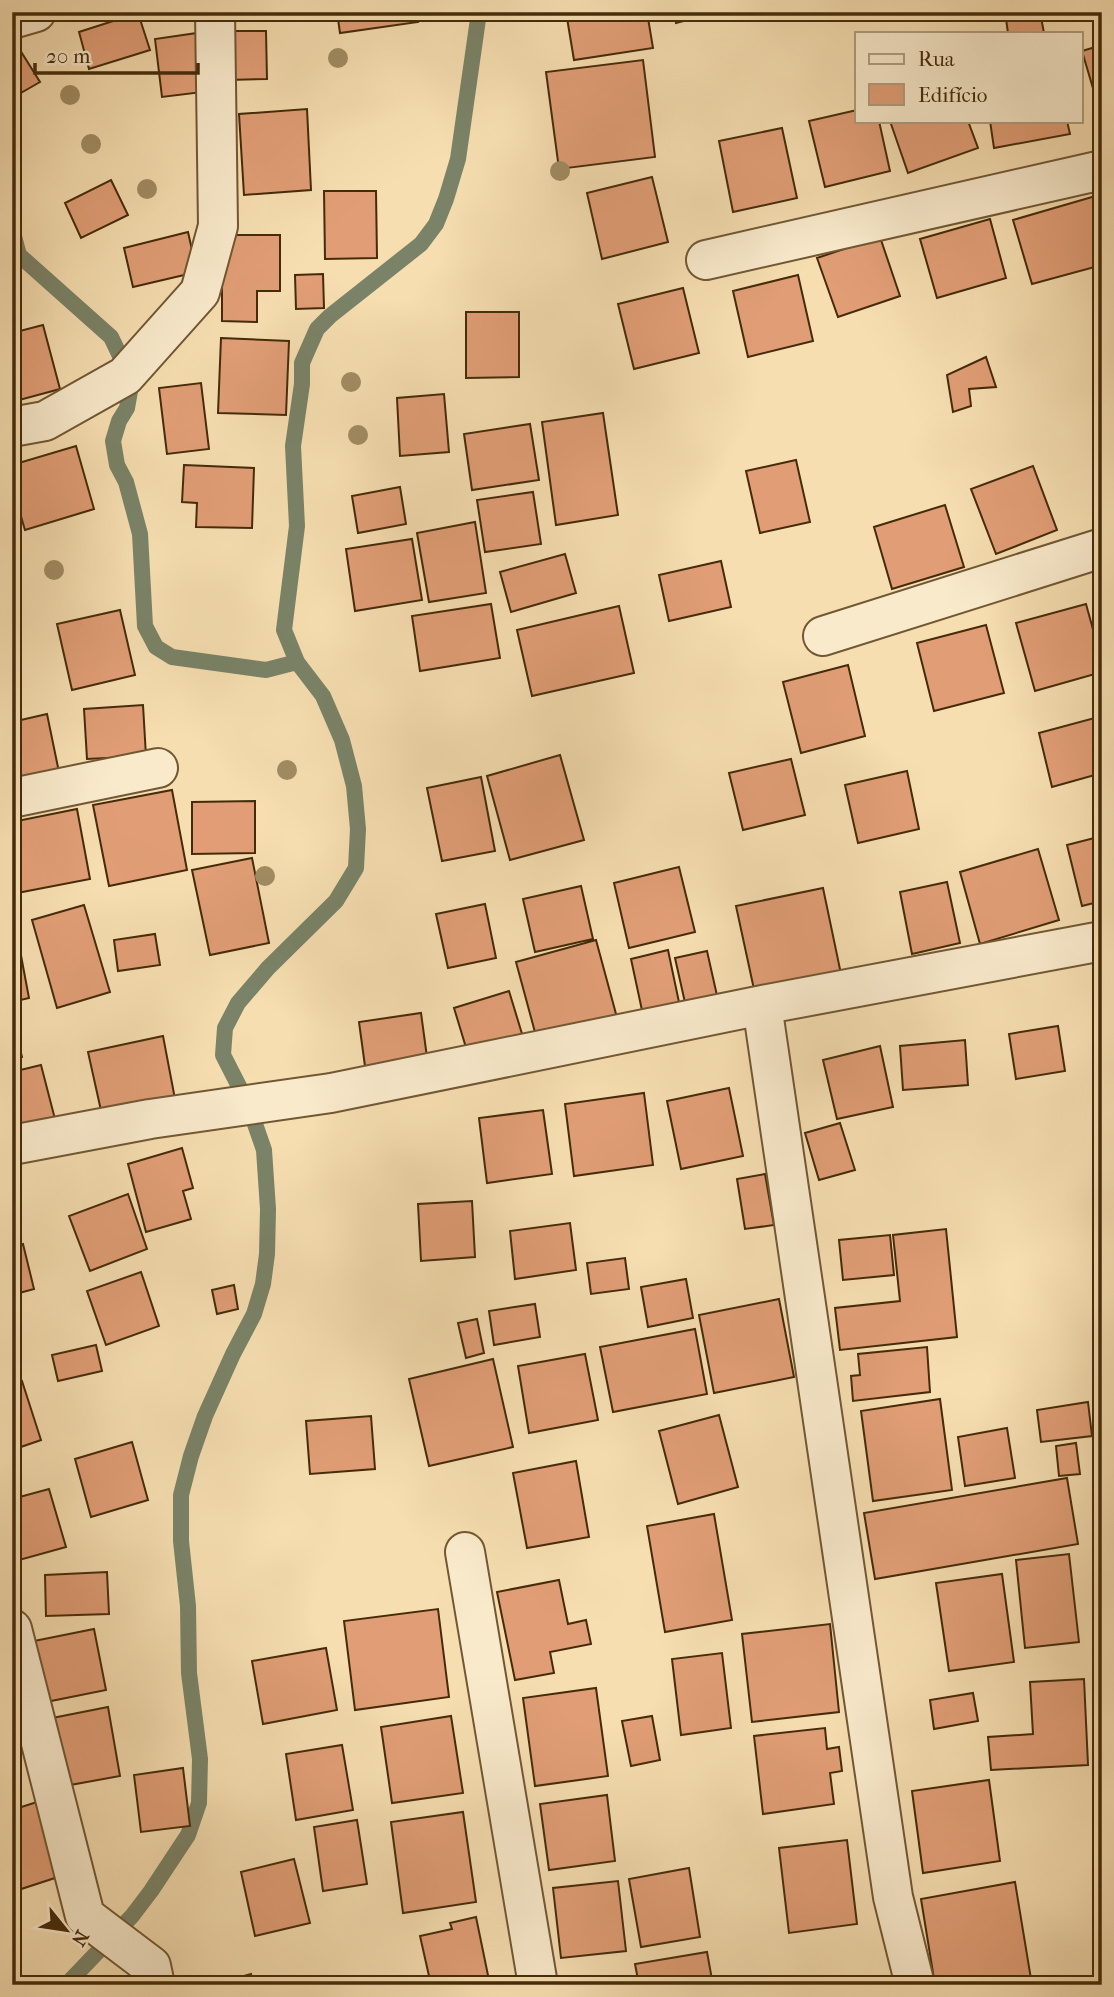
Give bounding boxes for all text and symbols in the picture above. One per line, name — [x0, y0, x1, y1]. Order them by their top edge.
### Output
scale bar — [35, 32, 198, 76]
legend — [855, 32, 1082, 122]
text: 20 m — [46, 44, 91, 68]
text: Rua — [918, 47, 955, 71]
text: Edifício — [918, 83, 987, 107]
north arrow — [32, 1896, 102, 1966]
text: N — [66, 1926, 93, 1950]

